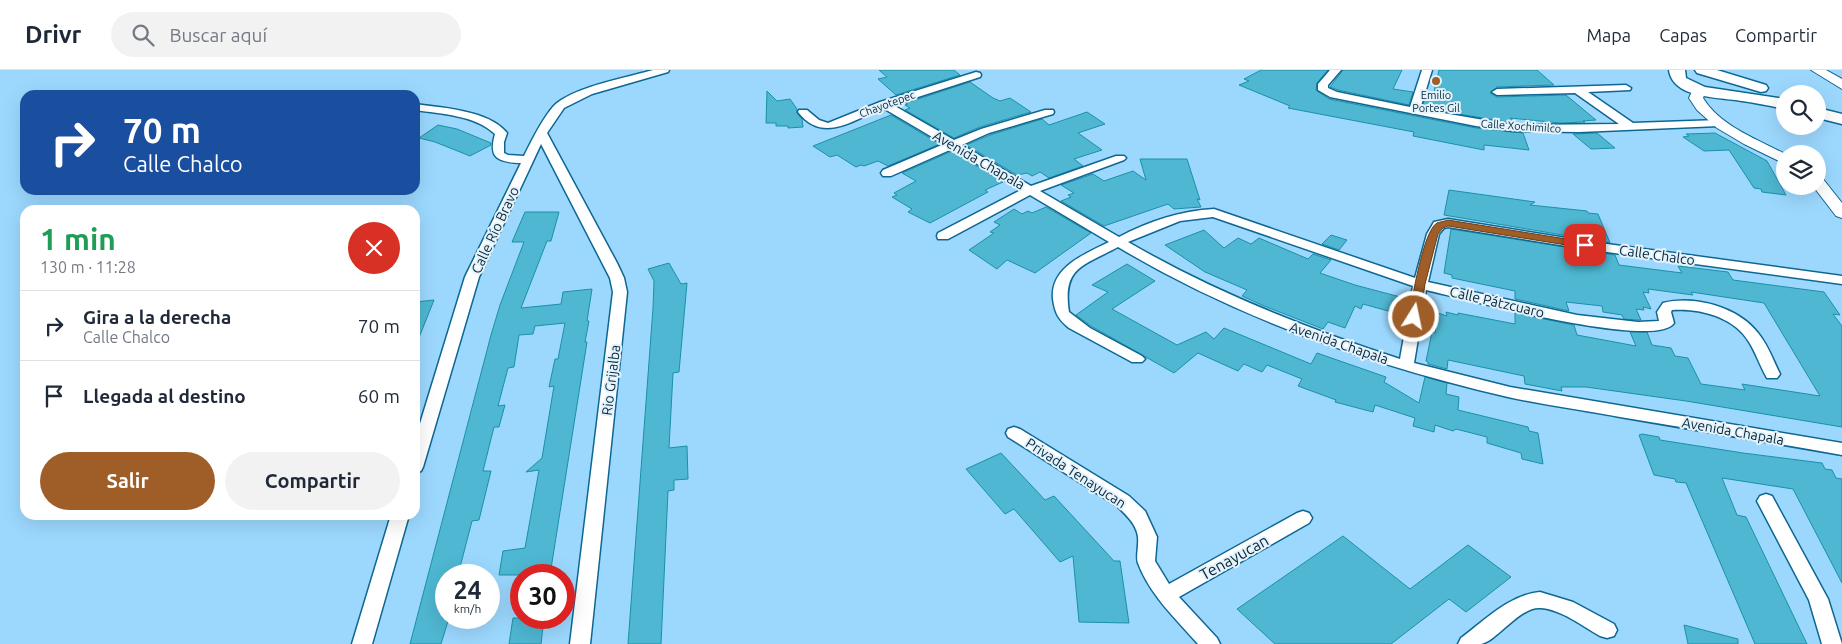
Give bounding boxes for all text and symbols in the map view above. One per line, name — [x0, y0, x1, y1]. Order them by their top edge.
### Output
search box — [111, 12, 461, 57]
text: Drivr — [25, 21, 81, 48]
icon: search — [129, 21, 157, 49]
text: Buscar aquí — [169, 24, 267, 46]
text: Mapa — [1586, 25, 1631, 45]
text: Capas — [1659, 25, 1707, 45]
text: Compartir — [1735, 25, 1817, 45]
marker: Emilio Portes Gil — [1430, 75, 1442, 87]
map controls — [1776, 85, 1826, 195]
button: search — [1776, 85, 1826, 135]
street label: Chayotepec — [858, 88, 916, 120]
place label: Emilio Portes Gil — [1412, 89, 1460, 114]
icon: right — [40, 110, 105, 175]
text: 70 m — [123, 110, 201, 150]
street label: Calle Xochimilco — [1480, 117, 1562, 135]
street label: Avenida Chapala — [930, 127, 1028, 193]
button: layers — [1776, 145, 1826, 195]
text: Calle Chalco — [123, 151, 243, 176]
street label: Calle Río Bravo — [468, 184, 522, 276]
text: 1 min — [40, 222, 116, 256]
button: close — [348, 222, 400, 274]
pin — [1564, 224, 1606, 266]
icon: arrive — [1571, 231, 1599, 259]
street label: Calle Chalco — [1618, 242, 1696, 268]
text: 130 m · 11:28 — [40, 258, 136, 276]
street label: Calle Pátzcuaro — [1448, 283, 1546, 321]
position arrow — [1387, 290, 1439, 342]
text: Gira a la derecha — [83, 306, 231, 328]
icon: right — [40, 312, 68, 340]
text: 70 m — [358, 315, 400, 337]
street label: Avenida Chapala — [1287, 319, 1391, 367]
text: Calle Chalco — [83, 328, 170, 346]
street label: Rio Grijalba — [599, 344, 623, 416]
icon: arrive — [40, 382, 68, 410]
text: Llegada al destino — [83, 385, 246, 407]
text: 60 m — [358, 385, 400, 407]
street label: Avenida Chapala — [1681, 414, 1785, 448]
street label: Privada Tenayucan — [1023, 435, 1129, 511]
button: Salir — [40, 452, 215, 510]
button: Compartir — [225, 452, 400, 510]
street label: Tenayucan — [1196, 531, 1272, 583]
speed limit sign: 30 — [510, 564, 575, 629]
text: 24 — [453, 576, 482, 604]
text: km/h — [454, 602, 481, 615]

